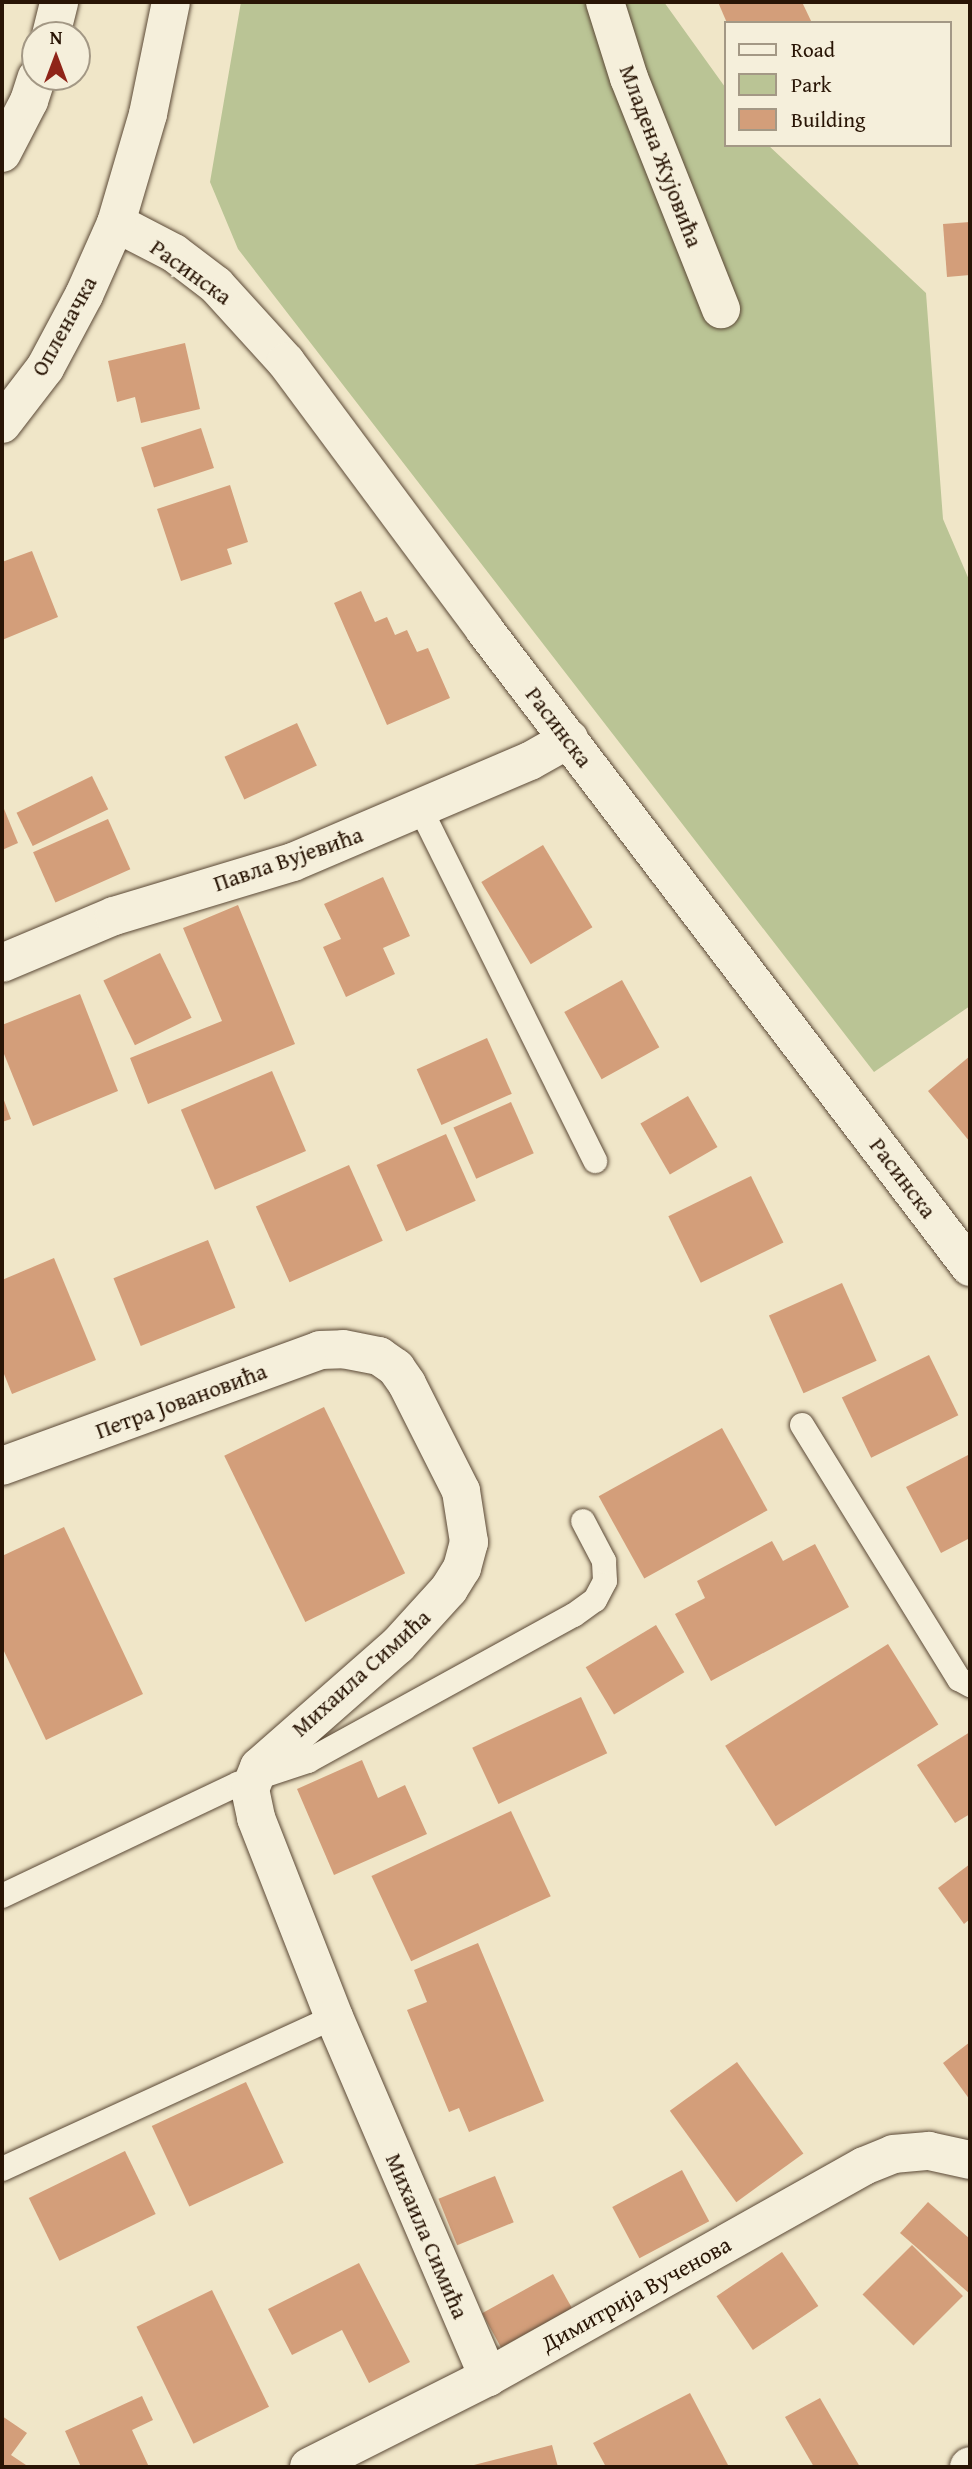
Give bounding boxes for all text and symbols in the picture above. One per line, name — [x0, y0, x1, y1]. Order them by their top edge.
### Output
north arrow — [21, 21, 91, 91]
legend — [724, 21, 951, 147]
text: N — [50, 23, 62, 51]
text: Road — [791, 34, 835, 65]
street label: Младена Жујовића — [614, 61, 708, 251]
text: Park — [791, 69, 832, 100]
text: Building — [791, 104, 865, 135]
street label: Расинска — [145, 233, 237, 311]
street label: Опленачка — [25, 271, 103, 381]
street label: Расинска — [520, 681, 598, 773]
street label: Павла Вујевића — [210, 821, 366, 897]
street label: Расинска — [864, 1132, 942, 1224]
street label: Петра Јовановића — [92, 1357, 270, 1445]
street label: Михаила Симића — [286, 1604, 436, 1742]
street label: Михаила Симића — [380, 2149, 474, 2323]
street label: Димитрија Вученова — [536, 2230, 736, 2358]

